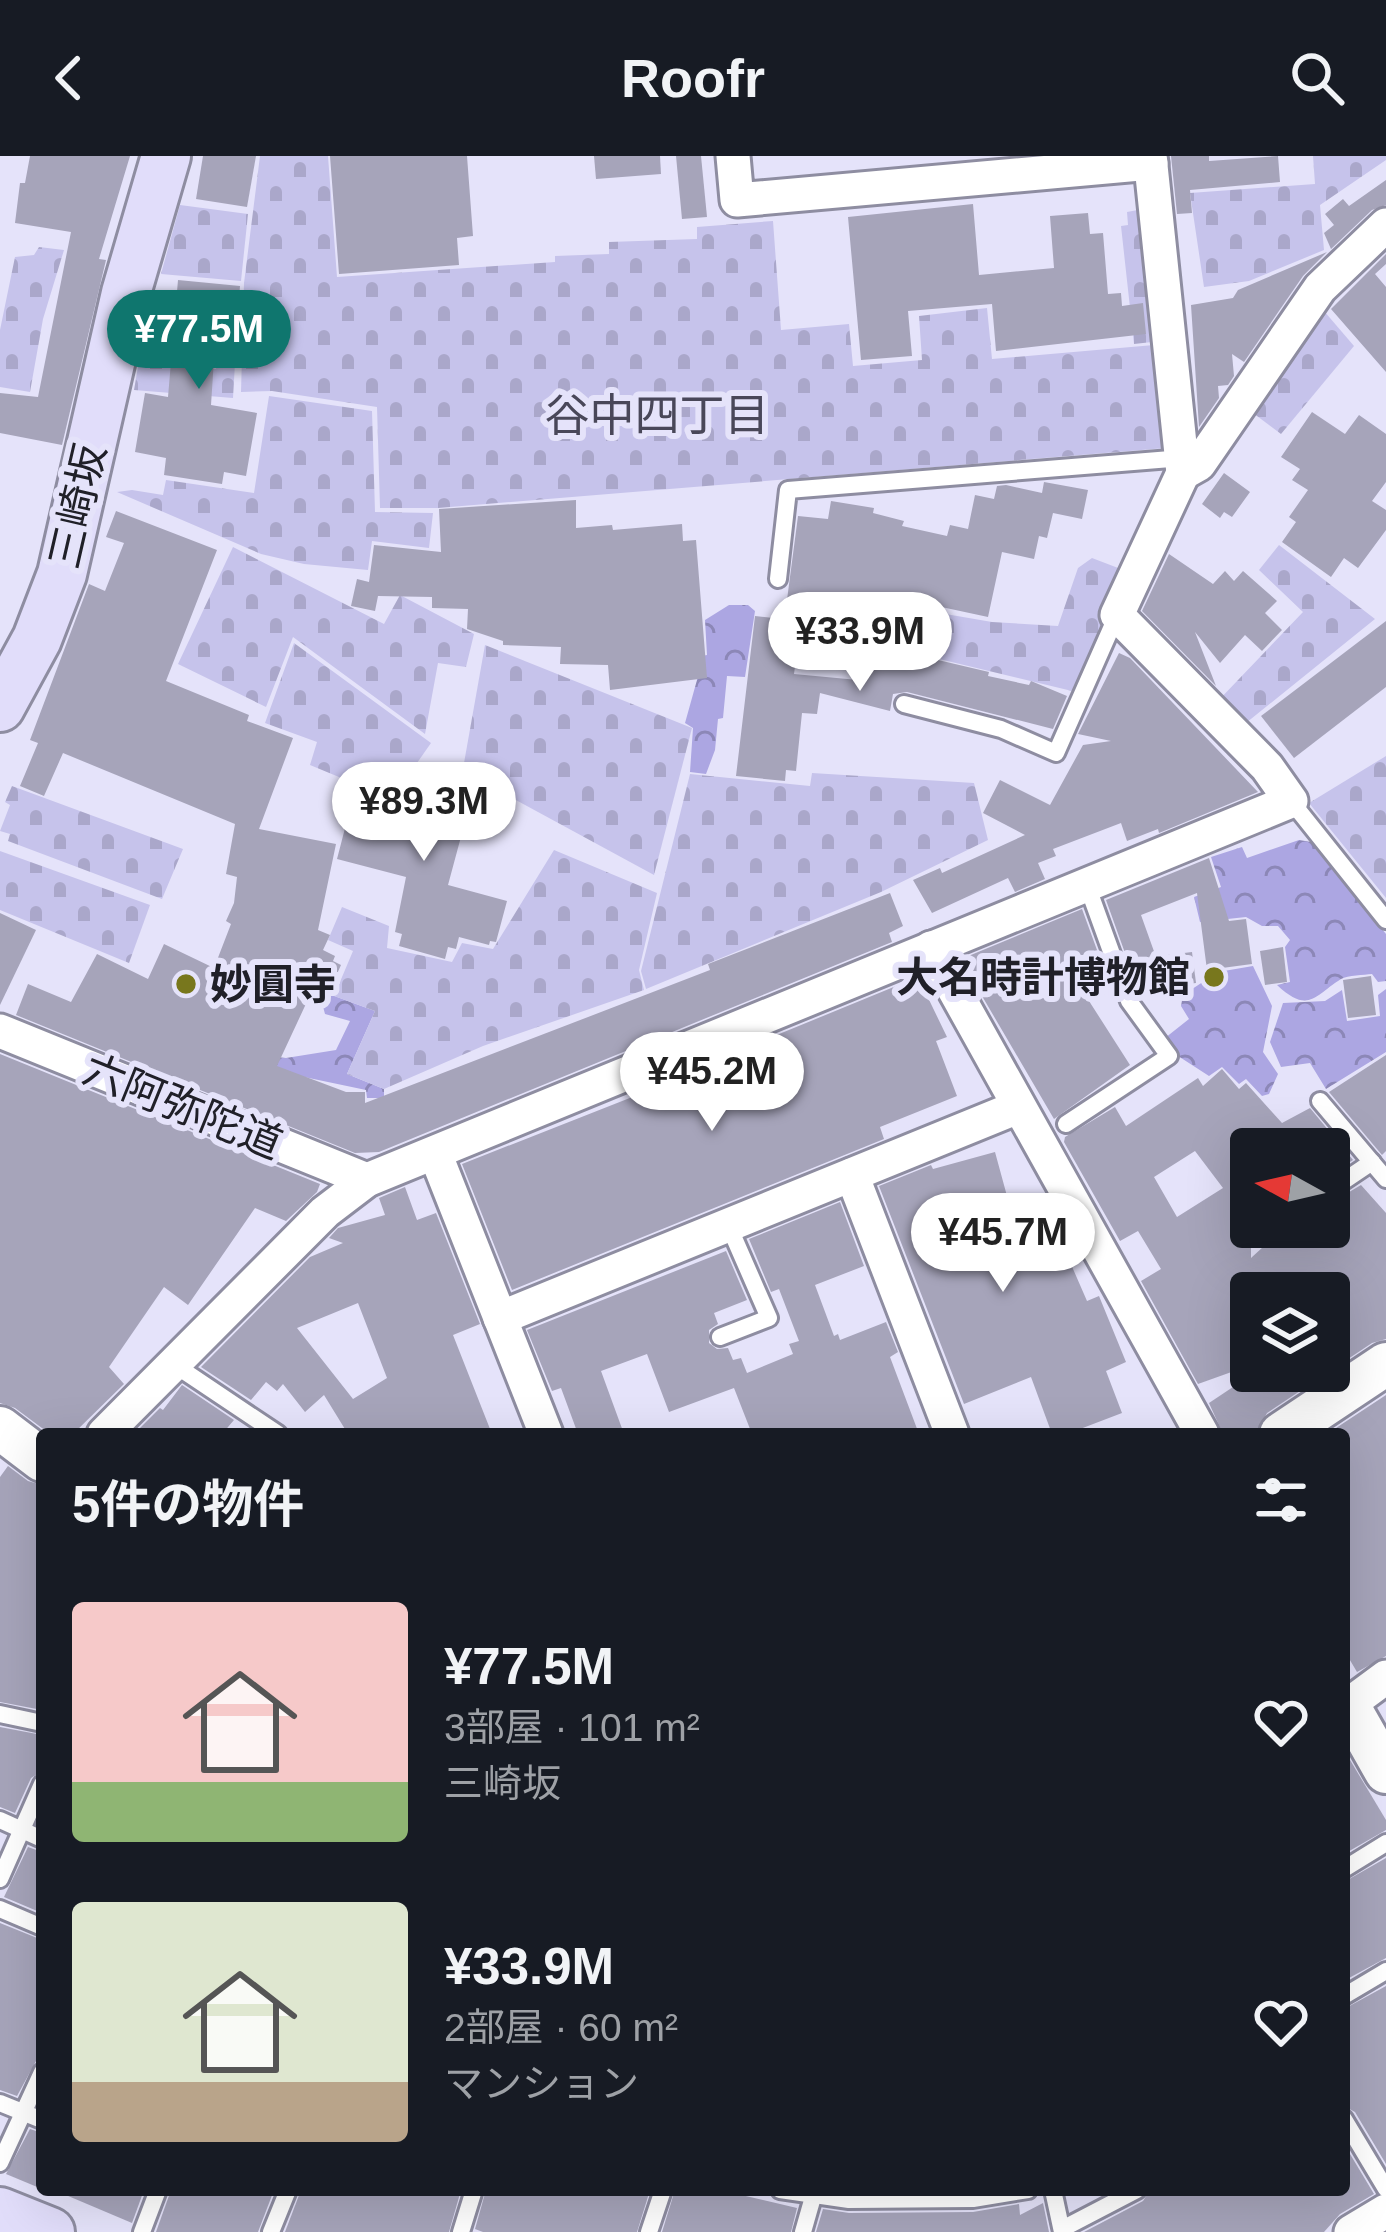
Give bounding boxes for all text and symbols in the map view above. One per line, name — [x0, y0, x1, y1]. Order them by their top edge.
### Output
icon: back — [36, 45, 102, 111]
icon: search — [1284, 45, 1350, 111]
text: Roofr — [621, 48, 765, 108]
pin: ¥77.5M — [101, 290, 297, 392]
text: ¥77.5M — [134, 307, 264, 350]
district label: 谷中四丁目 — [544, 390, 770, 441]
street label: 三崎坂 — [40, 439, 115, 573]
pin: ¥33.9M — [762, 592, 958, 694]
text: ¥33.9M — [795, 609, 925, 652]
pin: ¥89.3M — [326, 762, 522, 864]
text: ¥89.3M — [359, 779, 489, 822]
place label: 大名時計博物館 — [896, 954, 1190, 1001]
place label: 妙圓寺 — [210, 961, 336, 1008]
marker: 大名時計博物館 — [1201, 964, 1227, 990]
marker: 妙圓寺 — [173, 971, 199, 997]
pin: ¥45.2M — [614, 1032, 810, 1134]
street label: 六阿弥陀道 — [77, 1045, 289, 1168]
text: ¥45.2M — [647, 1049, 777, 1092]
north arrow — [1230, 1128, 1350, 1248]
map controls — [1230, 1128, 1350, 1392]
pin: ¥45.7M — [905, 1193, 1101, 1295]
text: ¥45.7M — [938, 1210, 1068, 1253]
button: layers — [1230, 1272, 1350, 1392]
icon: filters — [1248, 1467, 1314, 1533]
text: 5件の物件 — [72, 1476, 304, 1533]
text: ¥77.5M — [444, 1638, 614, 1695]
icon: home — [168, 1650, 312, 1794]
icon: heart — [1248, 1689, 1314, 1755]
text: 3部屋 · 101 m² — [444, 1706, 700, 1749]
text: 三崎坂 — [444, 1762, 561, 1805]
text: ¥33.9M — [444, 1938, 614, 1995]
icon: home — [168, 1950, 312, 2094]
icon: heart — [1248, 1989, 1314, 2055]
text: 2部屋 · 60 m² — [444, 2006, 678, 2049]
text: マンション — [444, 2062, 639, 2105]

